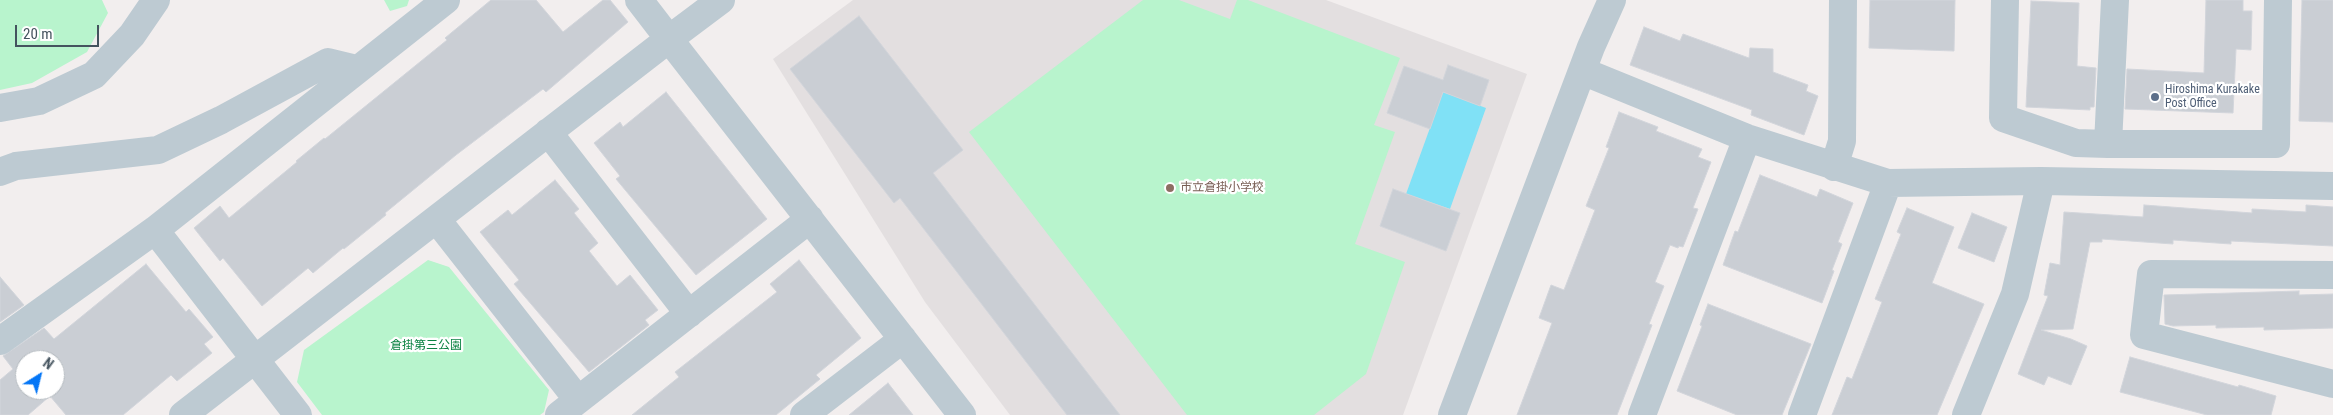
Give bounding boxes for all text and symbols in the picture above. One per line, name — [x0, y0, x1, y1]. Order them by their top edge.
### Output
scale bar — [18, 15, 101, 47]
text: 20 m — [23, 25, 53, 43]
place label: Hiroshima Kurakake Post Office — [2165, 83, 2260, 111]
marker: Hiroshima Kurakake Post Office — [2149, 91, 2161, 103]
place label: 市立倉掛小学校 — [1180, 181, 1264, 195]
marker: 市立倉掛小学校 — [1164, 182, 1176, 194]
park label: 倉掛第三公園 — [390, 339, 462, 353]
north arrow — [15, 350, 65, 400]
text: N — [40, 355, 56, 373]

